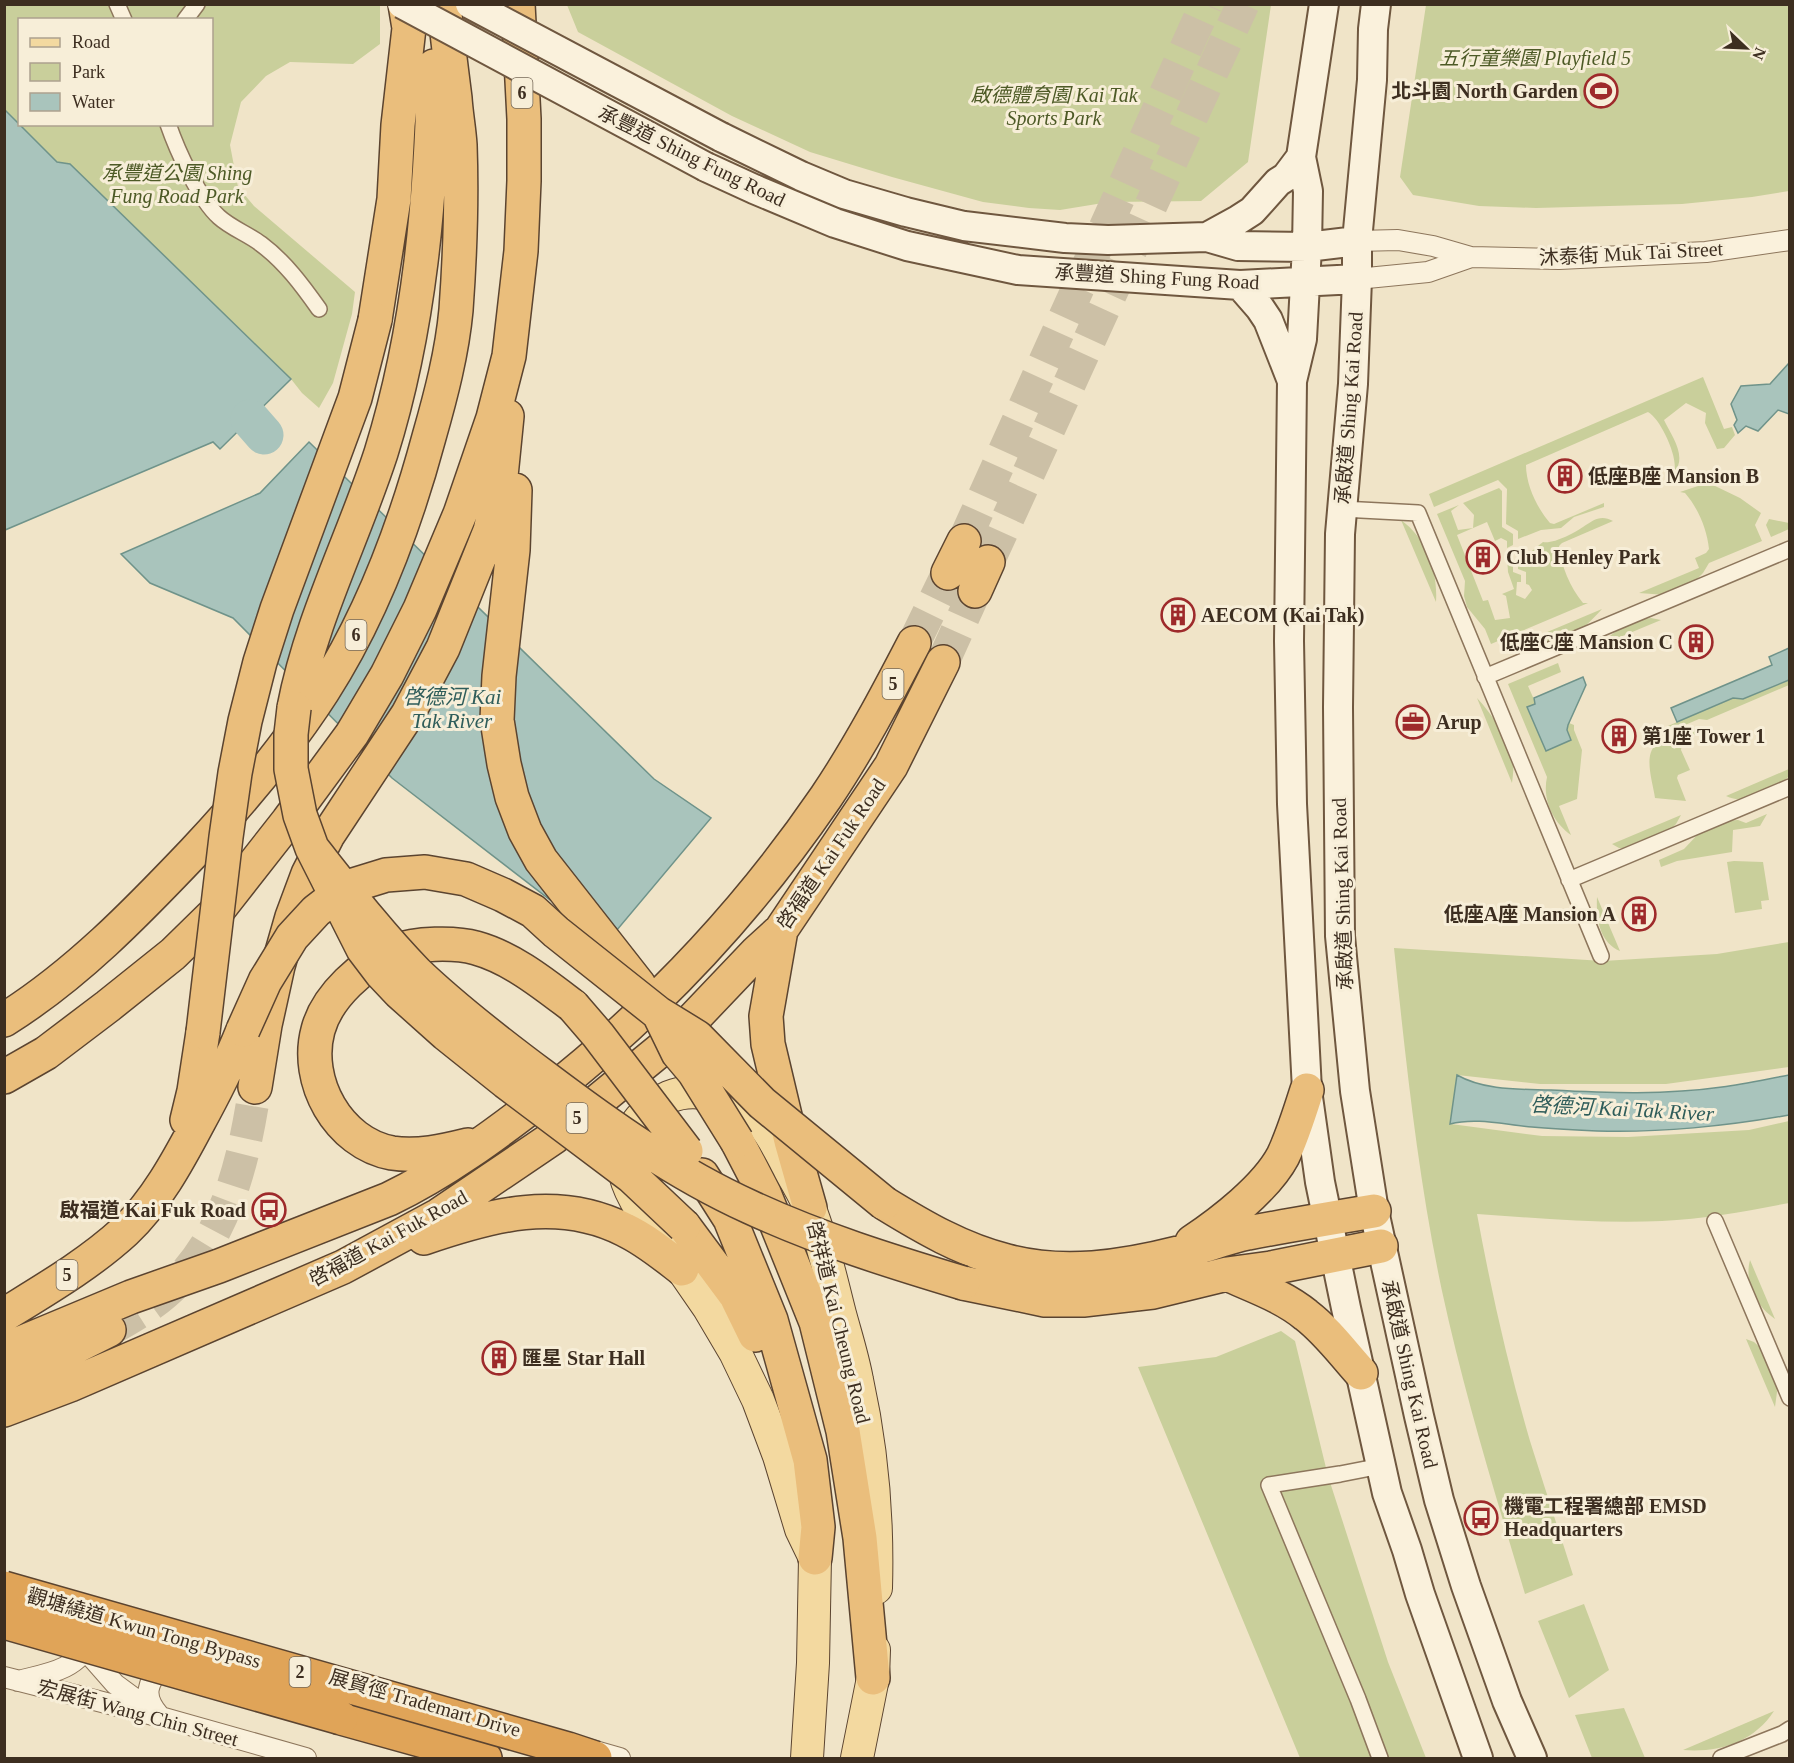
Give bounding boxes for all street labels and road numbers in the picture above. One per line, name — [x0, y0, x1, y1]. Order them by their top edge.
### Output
road number: 6 — [512, 78, 532, 108]
street label: 承豐道 Shing Fung Road — [595, 101, 789, 212]
street label: 沐泰街 Muk Tai Street — [1538, 237, 1724, 269]
street label: 承豐道 Shing Fung Road — [1054, 261, 1260, 294]
street label: 承啟道 Shing Kai Road — [1331, 311, 1368, 505]
road number: 6 — [346, 620, 366, 650]
road number: 5 — [882, 669, 904, 699]
street label: 啓福道 Kai Fuk Road — [772, 774, 890, 934]
street label: 承啟道 Shing Kai Road — [1328, 797, 1357, 991]
road number: 5 — [566, 1103, 588, 1133]
street label: 啓福道 Kai Fuk Road — [305, 1185, 471, 1291]
street label: 啓祥道 Kai Cheung Road — [802, 1218, 875, 1426]
road number: 5 — [56, 1260, 78, 1290]
street label: 承啟道 Shing Kai Road — [1377, 1278, 1442, 1471]
street label: 觀塘繞道 Kwun Tong Bypass — [24, 1584, 264, 1673]
road number: 2 — [290, 1657, 310, 1687]
street label: 展貿徑 Trademart Drive — [327, 1665, 523, 1741]
street label: 宏展街 Wang Chin Street — [35, 1676, 241, 1751]

